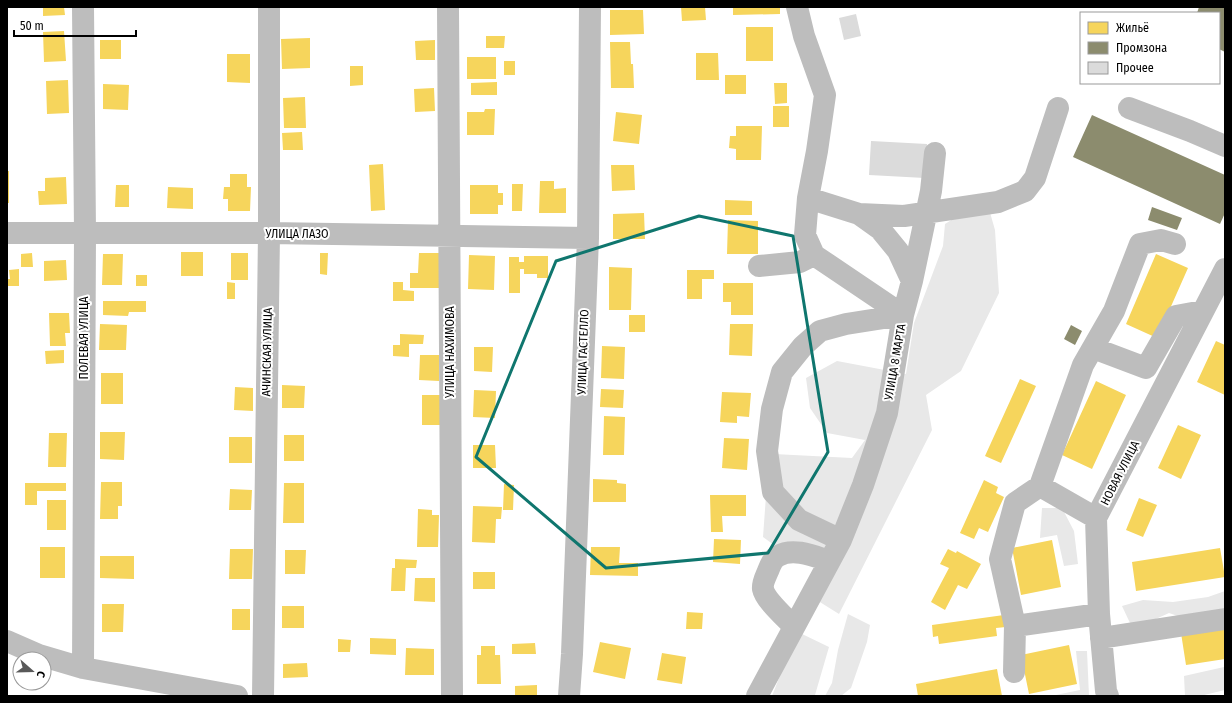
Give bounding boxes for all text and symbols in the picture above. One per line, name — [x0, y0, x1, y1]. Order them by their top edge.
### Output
scale bar — [14, 12, 136, 38]
legend — [1080, 12, 1220, 84]
text: 50 m — [20, 19, 44, 33]
text: Жильё — [1116, 21, 1149, 35]
text: Промзона — [1116, 41, 1167, 55]
text: Прочее — [1116, 61, 1154, 75]
street label: УЛИЦА ЛАЗО — [265, 227, 328, 241]
street label: ПОЛЕВАЯ УЛИЦА — [77, 296, 91, 379]
street label: УЛИЦА НАХИМОВА — [443, 305, 457, 399]
street label: АЧИНСКАЯ УЛИЦА — [259, 307, 275, 397]
street label: УЛИЦА ГАСТЕЛЛО — [574, 309, 591, 396]
street label: УЛИЦА 8 МАРТА — [881, 322, 909, 402]
street label: НОВАЯ УЛИЦА — [1098, 438, 1143, 508]
north arrow — [12, 651, 52, 691]
text: С — [34, 669, 48, 679]

